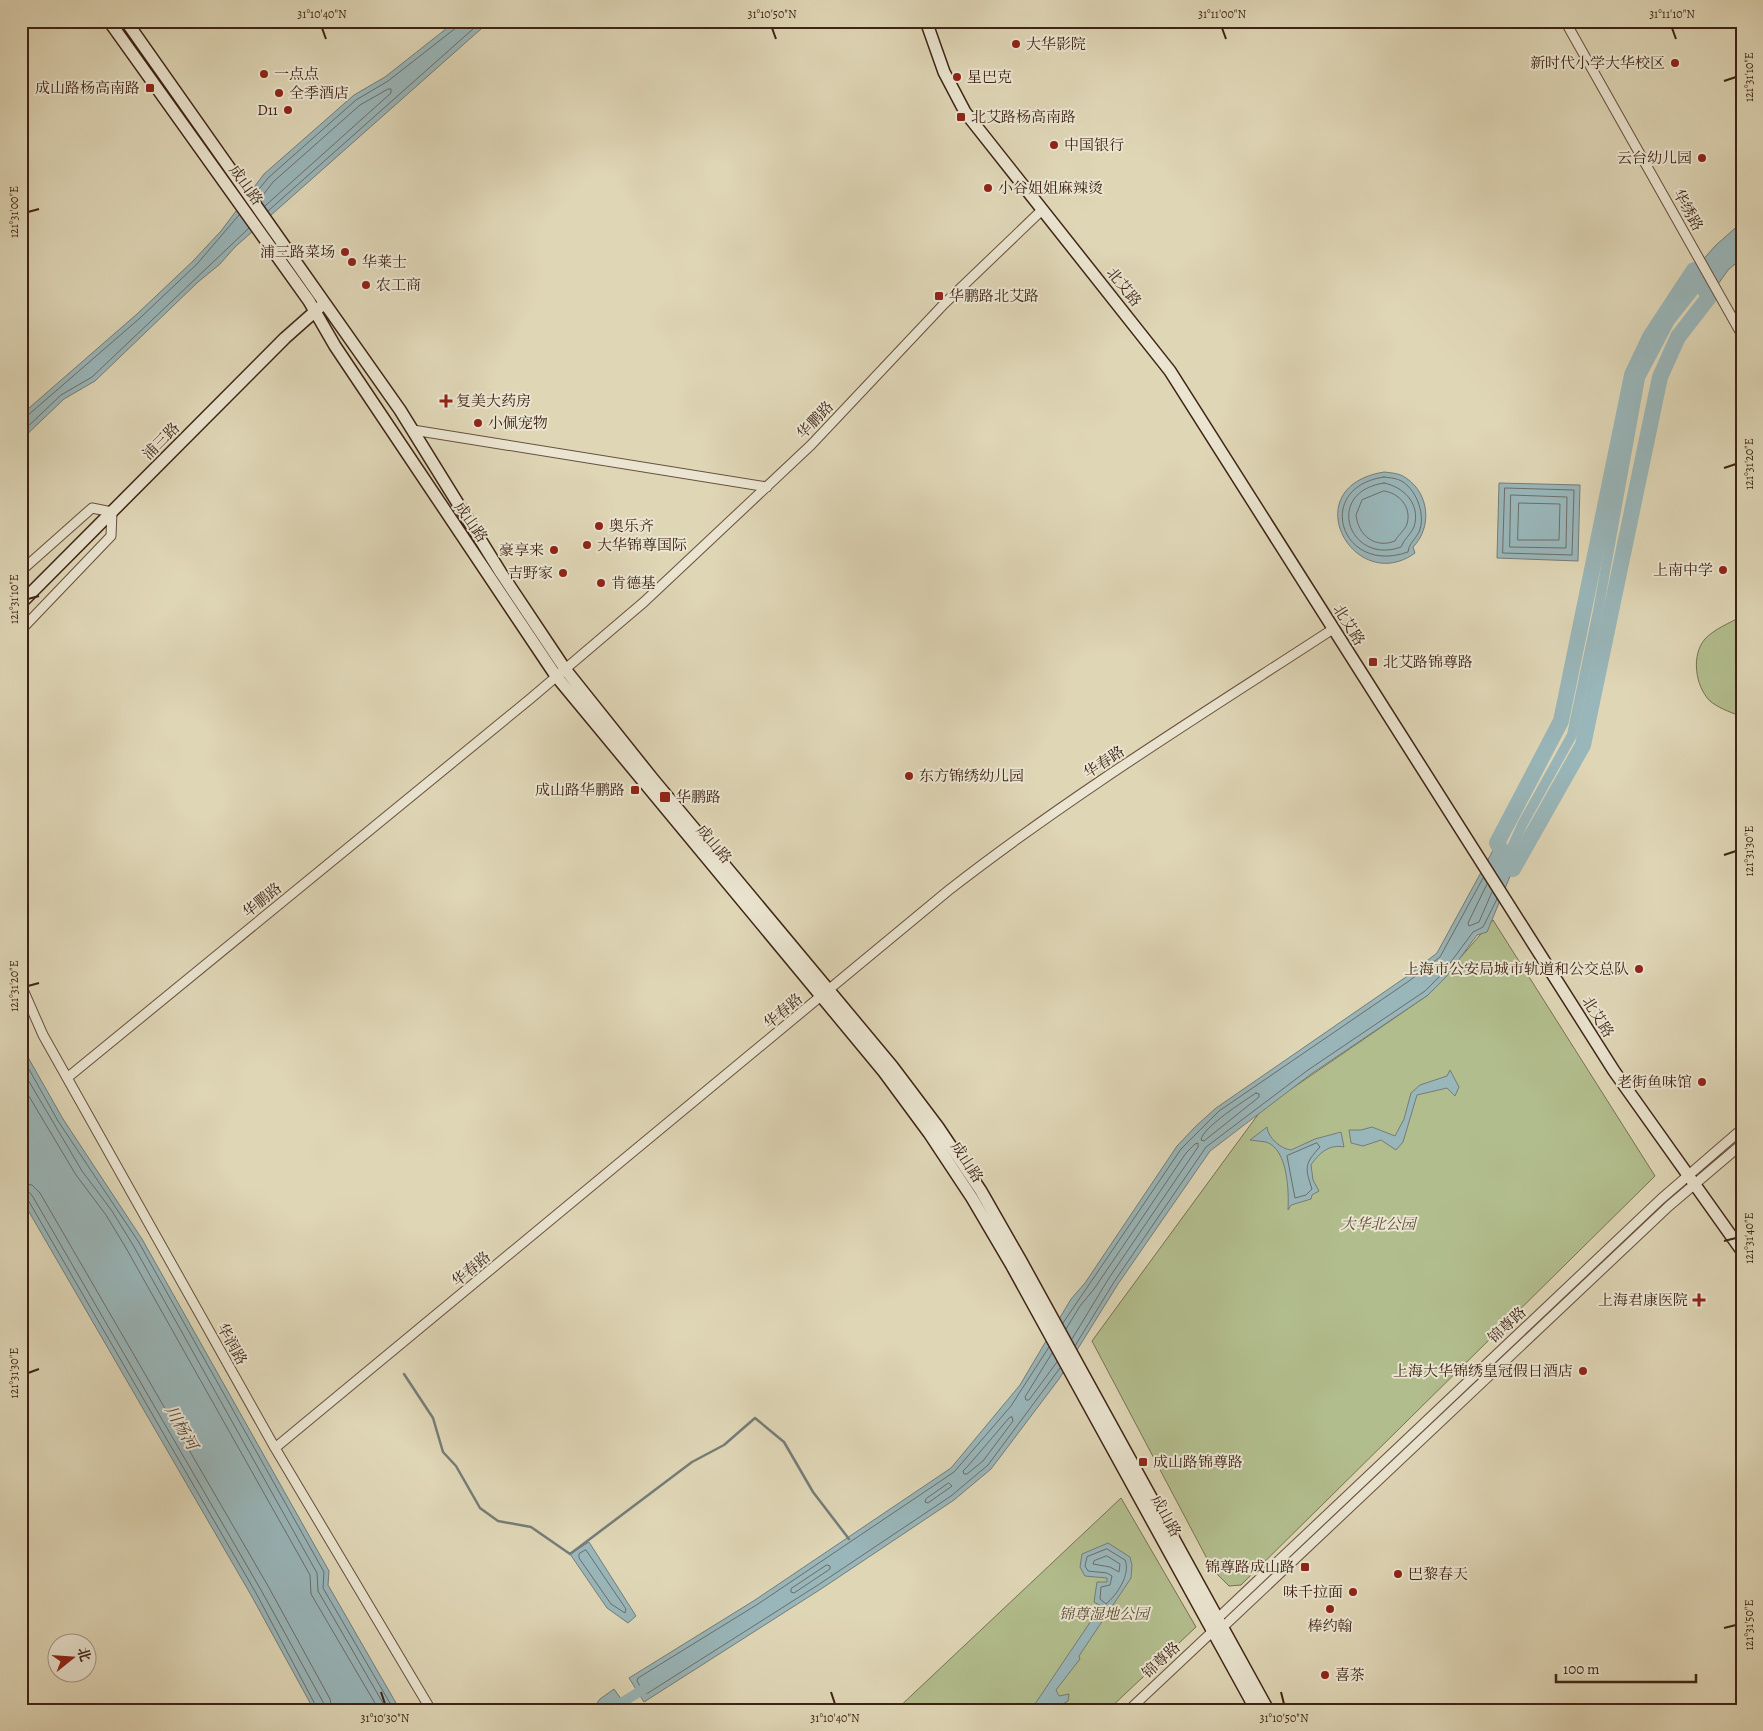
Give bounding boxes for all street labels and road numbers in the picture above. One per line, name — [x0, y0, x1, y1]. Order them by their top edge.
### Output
street label: 成山路 — [225, 161, 267, 209]
street label: 华绣路 — [1668, 185, 1708, 235]
street label: 北艾路 — [1102, 263, 1146, 311]
street label: 华鹏路 — [792, 397, 838, 443]
street label: 浦三路 — [138, 418, 184, 464]
street label: 成山路 — [450, 498, 492, 546]
street label: 北艾路 — [1329, 601, 1369, 649]
street label: 华春路 — [1080, 741, 1128, 783]
street label: 成山路 — [692, 820, 736, 868]
street label: 华鹏路 — [238, 878, 286, 922]
street label: 华春路 — [759, 989, 807, 1033]
street label: 北艾路 — [1578, 993, 1618, 1041]
street label: 成山路 — [946, 1138, 988, 1186]
street label: 华春路 — [447, 1247, 495, 1291]
street label: 锦尊路 — [1484, 1302, 1530, 1348]
street label: 华润路 — [212, 1319, 252, 1369]
street label: 成山路 — [1146, 1491, 1186, 1541]
street label: 锦尊路 — [1138, 1637, 1184, 1683]

